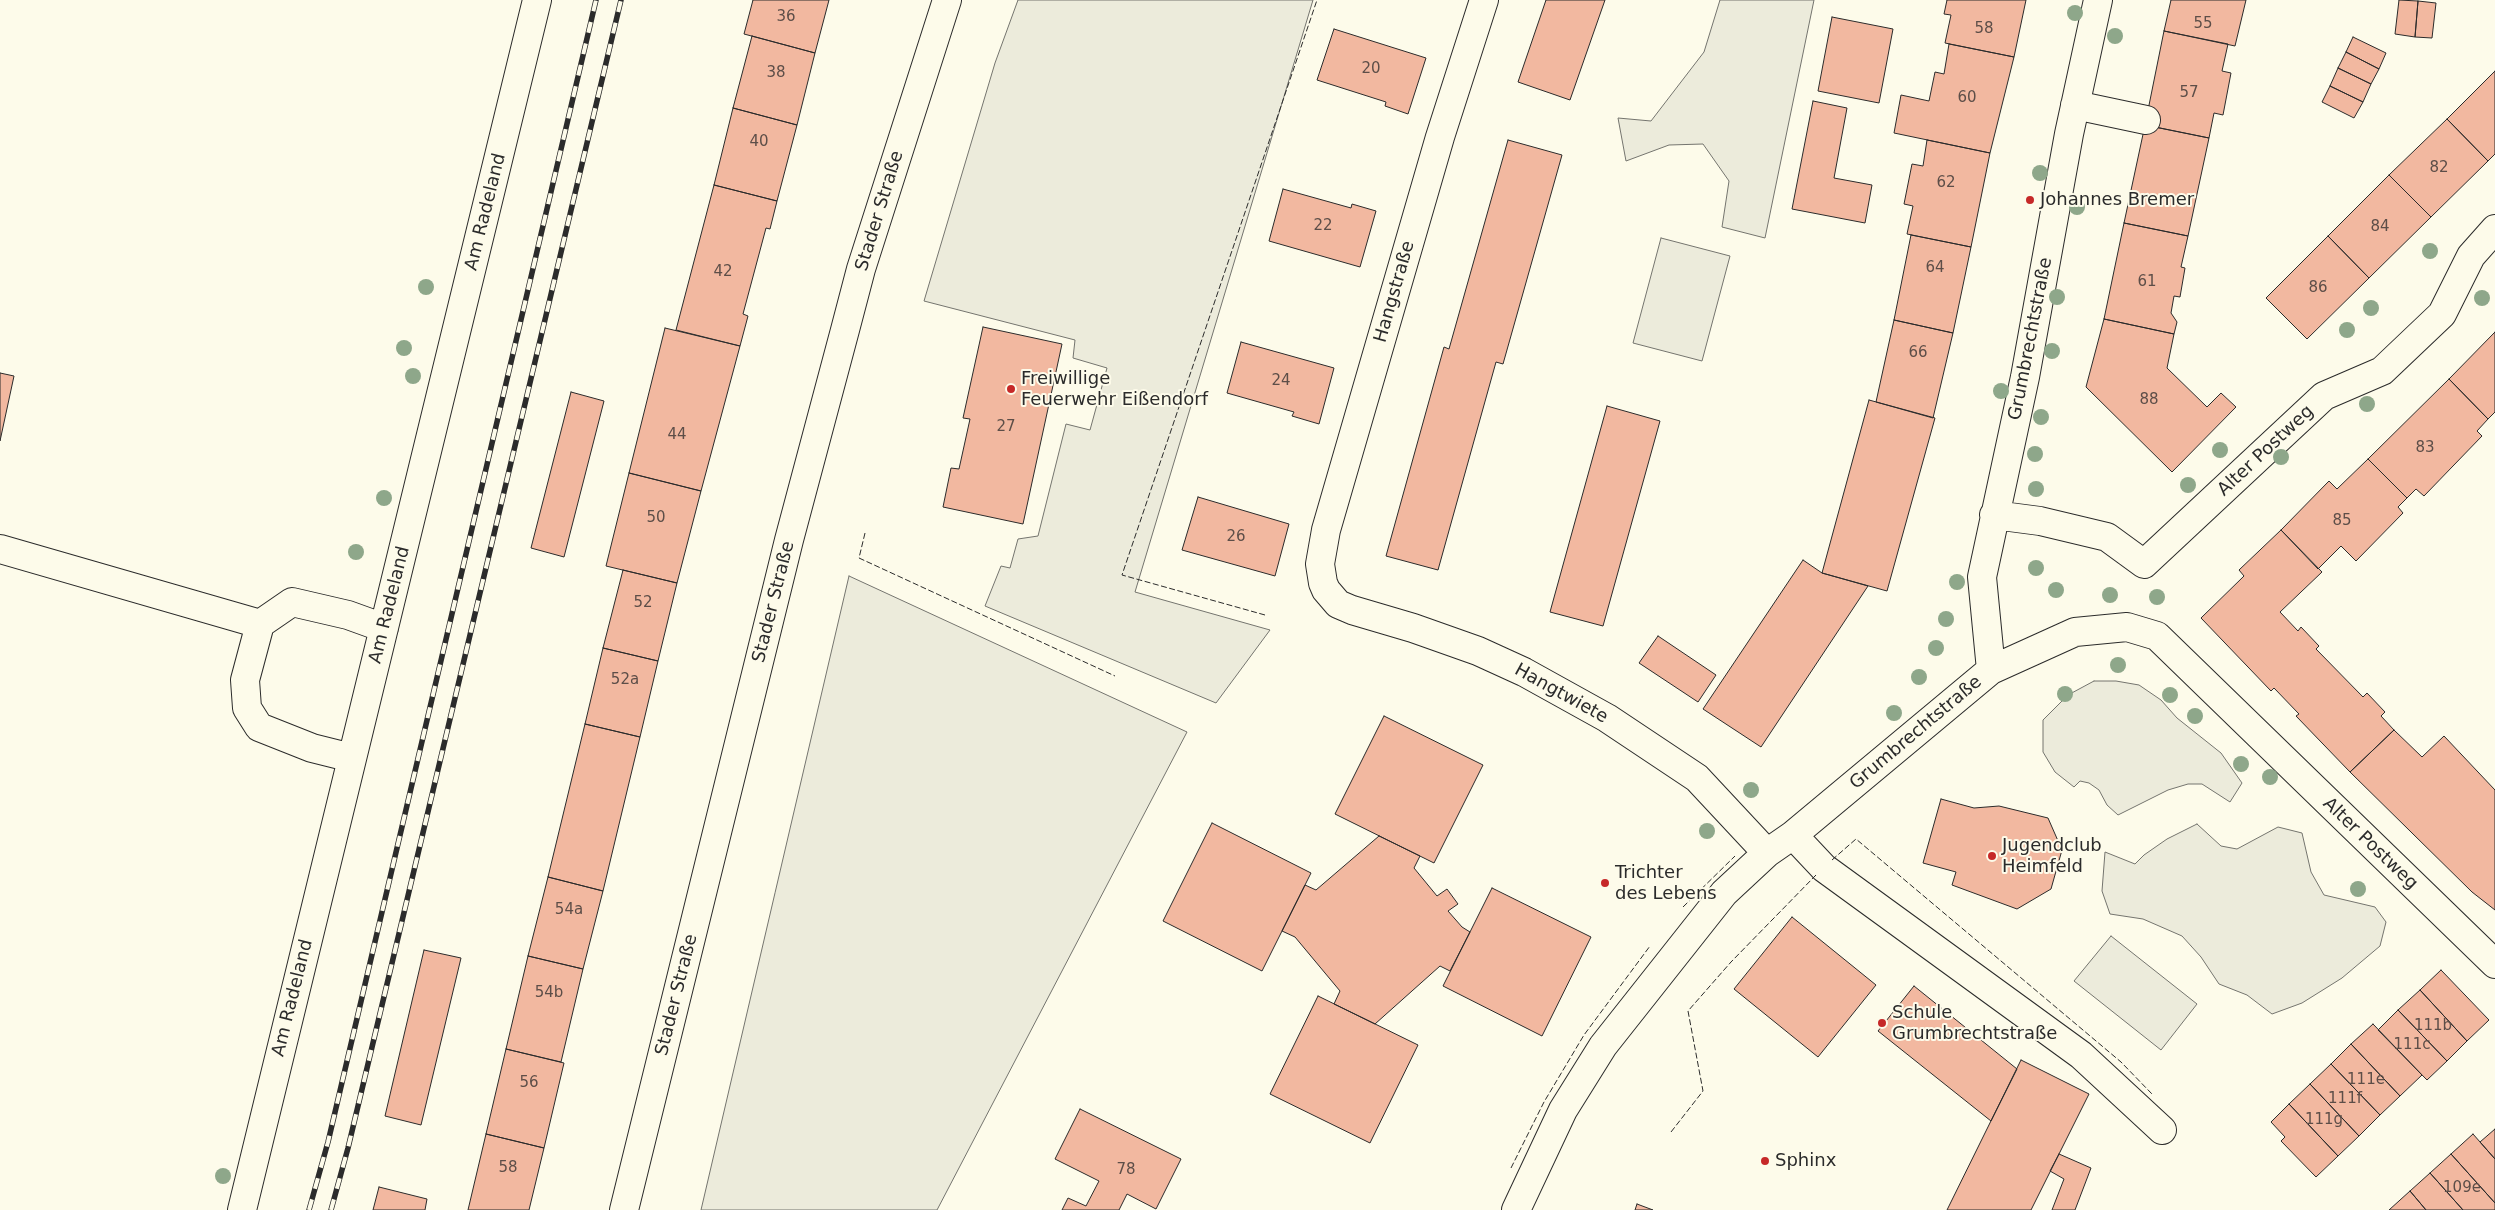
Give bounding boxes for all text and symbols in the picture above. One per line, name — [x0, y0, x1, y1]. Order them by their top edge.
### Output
house number: 36 — [776, 8, 796, 26]
house number: 55 — [2193, 15, 2213, 33]
house number: 58 — [1974, 20, 1994, 38]
house number: 20 — [1361, 60, 1381, 78]
house number: 38 — [766, 64, 786, 82]
house number: 57 — [2179, 84, 2199, 102]
house number: 60 — [1957, 89, 1977, 107]
house number: 40 — [749, 133, 769, 151]
street label: Stader Straße — [851, 148, 909, 274]
street label: Am Radeland — [461, 151, 511, 273]
house number: 82 — [2429, 159, 2449, 177]
house number: 62 — [1936, 174, 1956, 192]
place label: Johannes Bremer — [2040, 189, 2194, 211]
marker: Johannes Bremer — [2024, 194, 2036, 206]
house number: 22 — [1313, 217, 1333, 235]
house number: 84 — [2370, 218, 2390, 236]
street label: Hangstraße — [1370, 239, 1420, 345]
street label: Grumbrechtstraße — [2005, 256, 2057, 422]
house number: 64 — [1925, 259, 1945, 277]
house number: 42 — [713, 263, 733, 281]
house number: 61 — [2137, 273, 2157, 291]
house number: 86 — [2308, 279, 2328, 297]
house number: 66 — [1908, 344, 1928, 362]
place label: Freiwillige Feuerwehr Eißendorf — [1021, 368, 1208, 410]
house number: 24 — [1271, 372, 1291, 390]
marker: Freiwillige Feuerwehr Eißendorf — [1005, 383, 1017, 395]
house number: 88 — [2139, 391, 2159, 409]
street label: Alter Postweg — [2213, 401, 2319, 501]
house number: 27 — [996, 418, 1016, 436]
house number: 44 — [667, 426, 687, 444]
house number: 83 — [2415, 439, 2435, 457]
house number: 50 — [646, 509, 666, 527]
house number: 85 — [2332, 512, 2352, 530]
house number: 26 — [1226, 528, 1246, 546]
street label: Stader Straße — [748, 539, 800, 665]
street label: Am Radeland — [365, 544, 415, 666]
house number: 52 — [633, 594, 653, 612]
street label: Hangtwiete — [1511, 659, 1611, 729]
house number: 52a — [611, 671, 639, 689]
street label: Grumbrechtstraße — [1846, 672, 1986, 794]
street label: Alter Postweg — [2318, 793, 2422, 895]
place label: Jugendclub Heimfeld — [2002, 835, 2102, 878]
marker: Jugendclub Heimfeld — [1986, 850, 1998, 862]
place label: Trichter des Lebens — [1615, 862, 1717, 904]
marker: Trichter des Lebens — [1599, 877, 1611, 889]
house number: 54a — [555, 901, 583, 919]
street label: Stader Straße — [651, 932, 703, 1058]
street label: Am Radeland — [268, 937, 318, 1059]
house number: 54b — [535, 984, 563, 1002]
place label: Schule Grumbrechtstraße — [1892, 1002, 2057, 1044]
marker: Schule Grumbrechtstraße — [1876, 1017, 1888, 1029]
house number: 111b — [2414, 1017, 2452, 1035]
house number: 111c — [2394, 1036, 2430, 1054]
house number: 111e — [2347, 1071, 2385, 1089]
house number: 56 — [519, 1074, 539, 1092]
house number: 111f — [2328, 1090, 2362, 1108]
house number: 111g — [2305, 1111, 2343, 1129]
place label: Sphinx — [1775, 1150, 1836, 1172]
marker: Sphinx — [1759, 1155, 1771, 1167]
house number: 58 — [498, 1159, 518, 1177]
house number: 78 — [1116, 1161, 1136, 1179]
house number: 109e — [2443, 1179, 2481, 1197]

